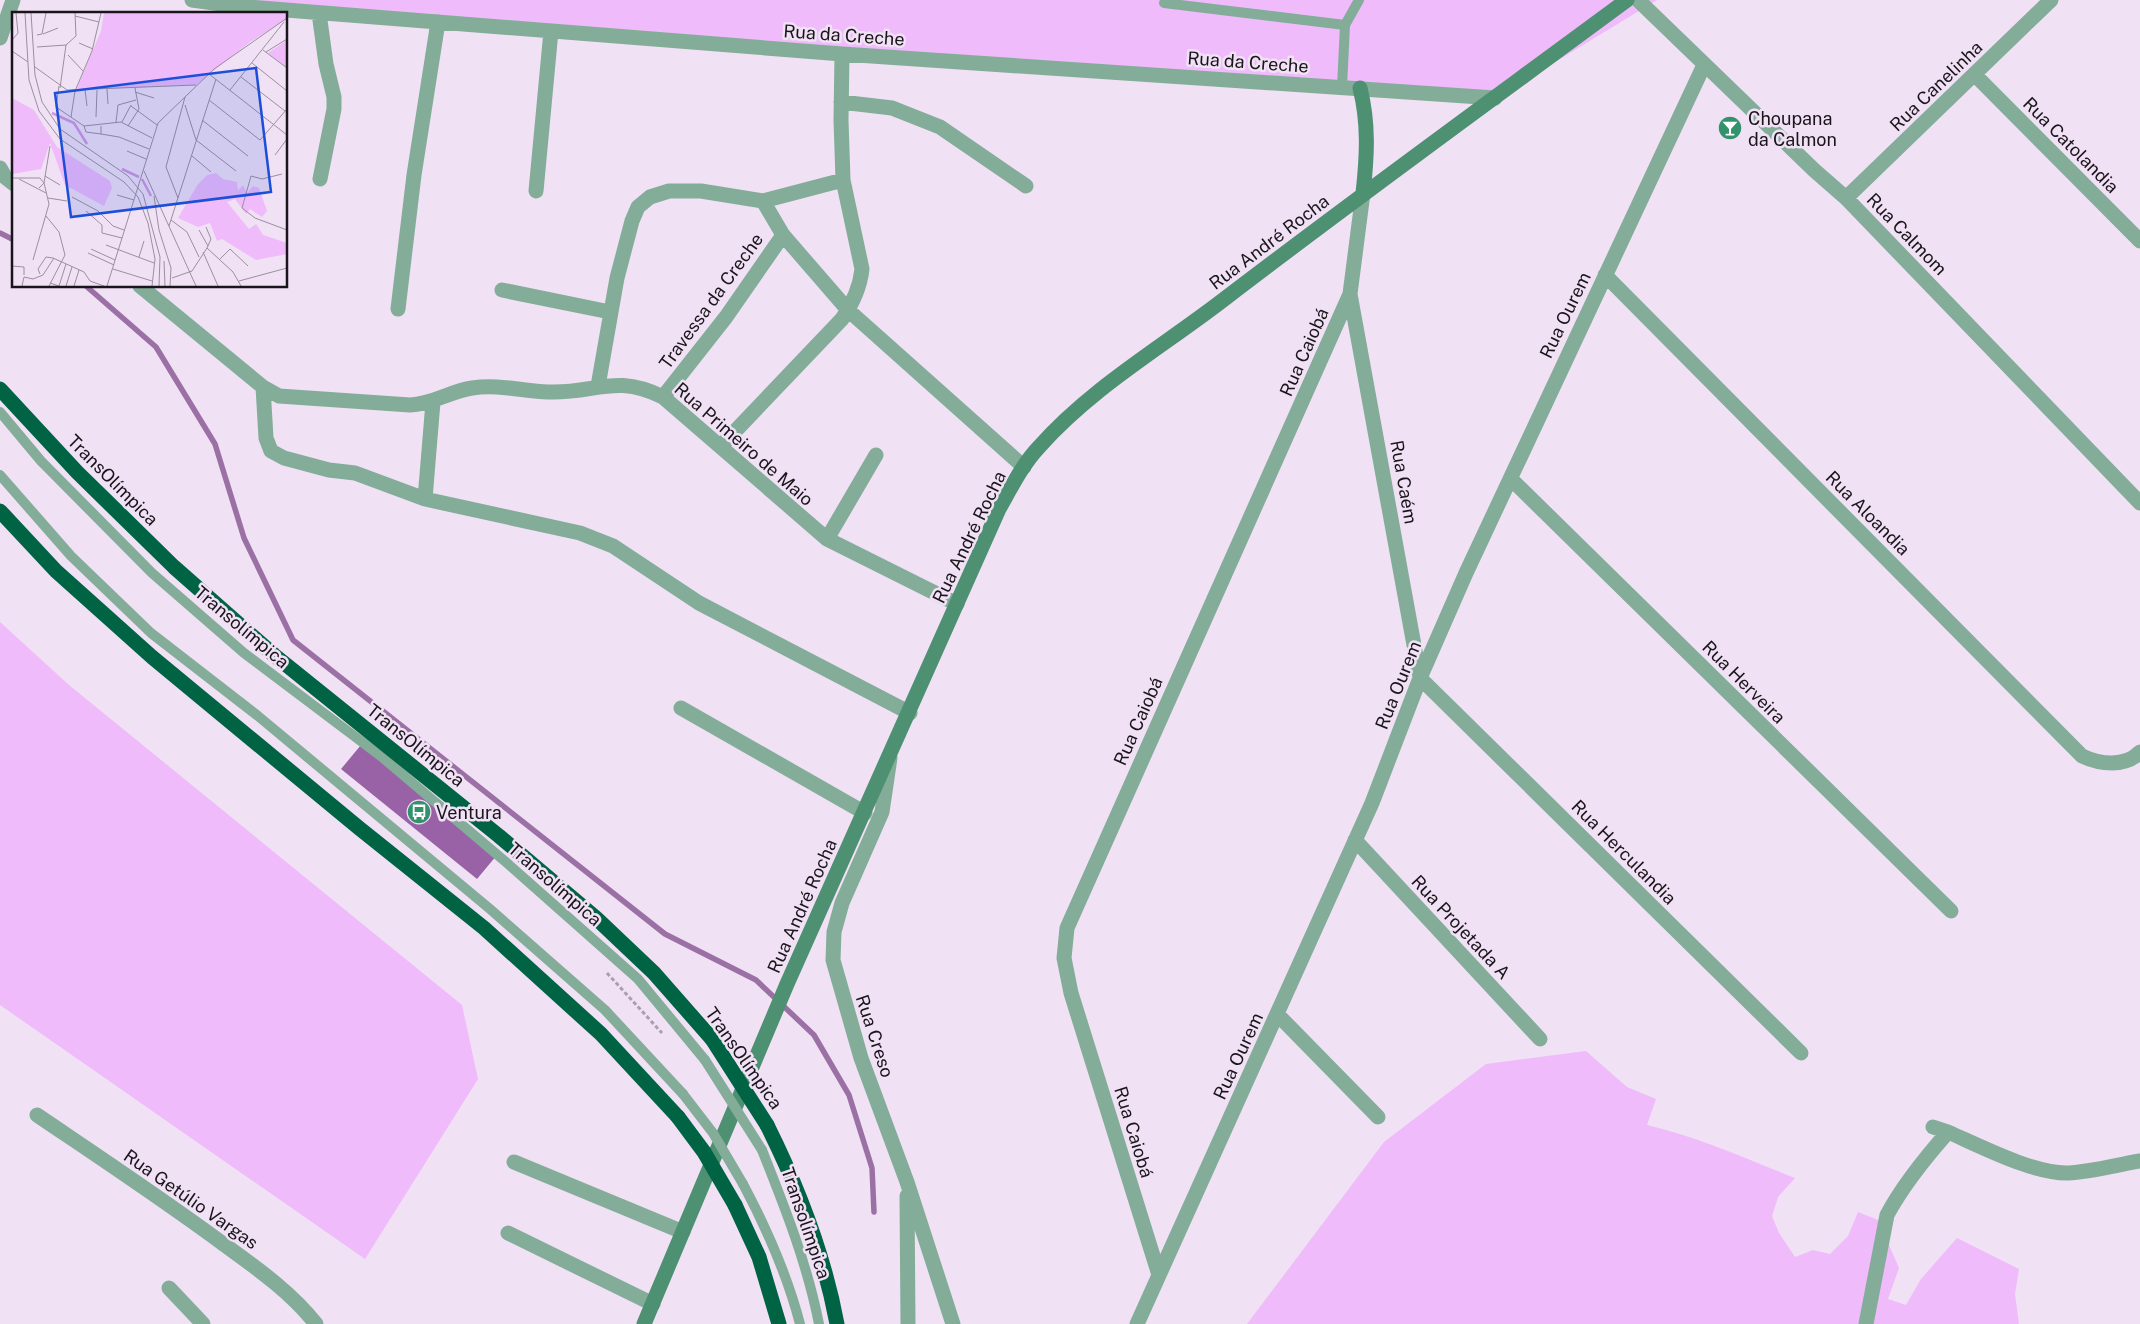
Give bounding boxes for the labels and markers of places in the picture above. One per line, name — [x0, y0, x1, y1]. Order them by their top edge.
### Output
place label: Choupana da Calmon — [1748, 108, 1837, 150]
bar icon: Choupana da Calmon — [1717, 115, 1743, 141]
bus stop icon: Ventura — [406, 799, 432, 825]
place label: Ventura — [436, 802, 502, 823]

